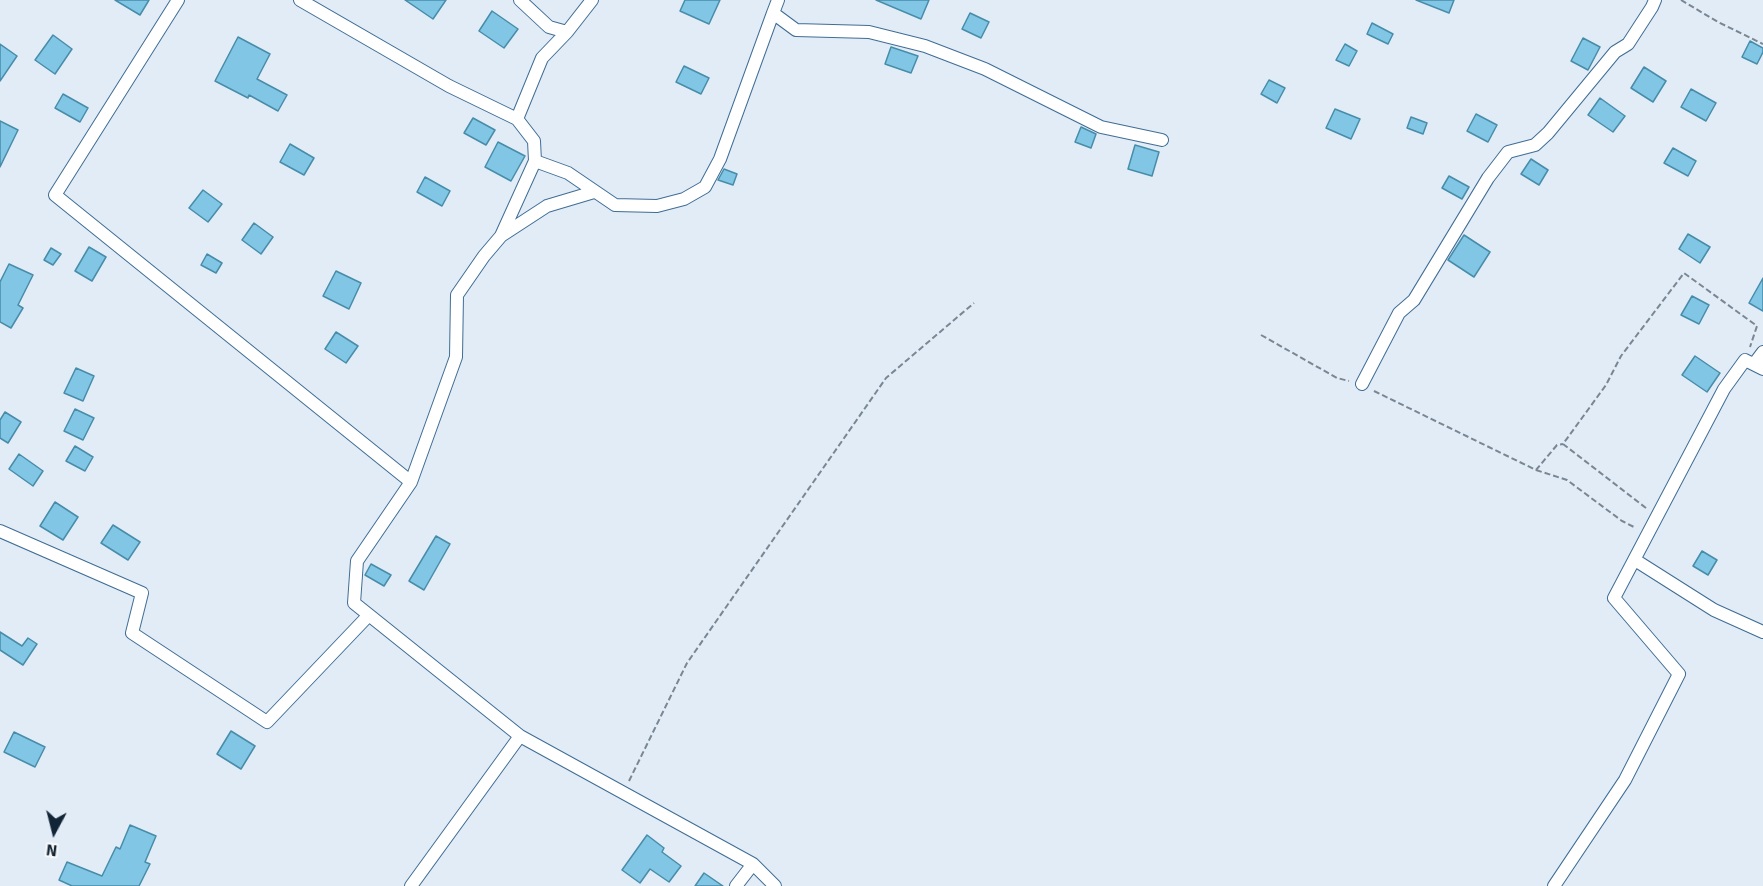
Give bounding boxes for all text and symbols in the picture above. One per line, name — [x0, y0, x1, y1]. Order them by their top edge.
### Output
north arrow — [24, 802, 84, 862]
text: N — [45, 839, 59, 860]

